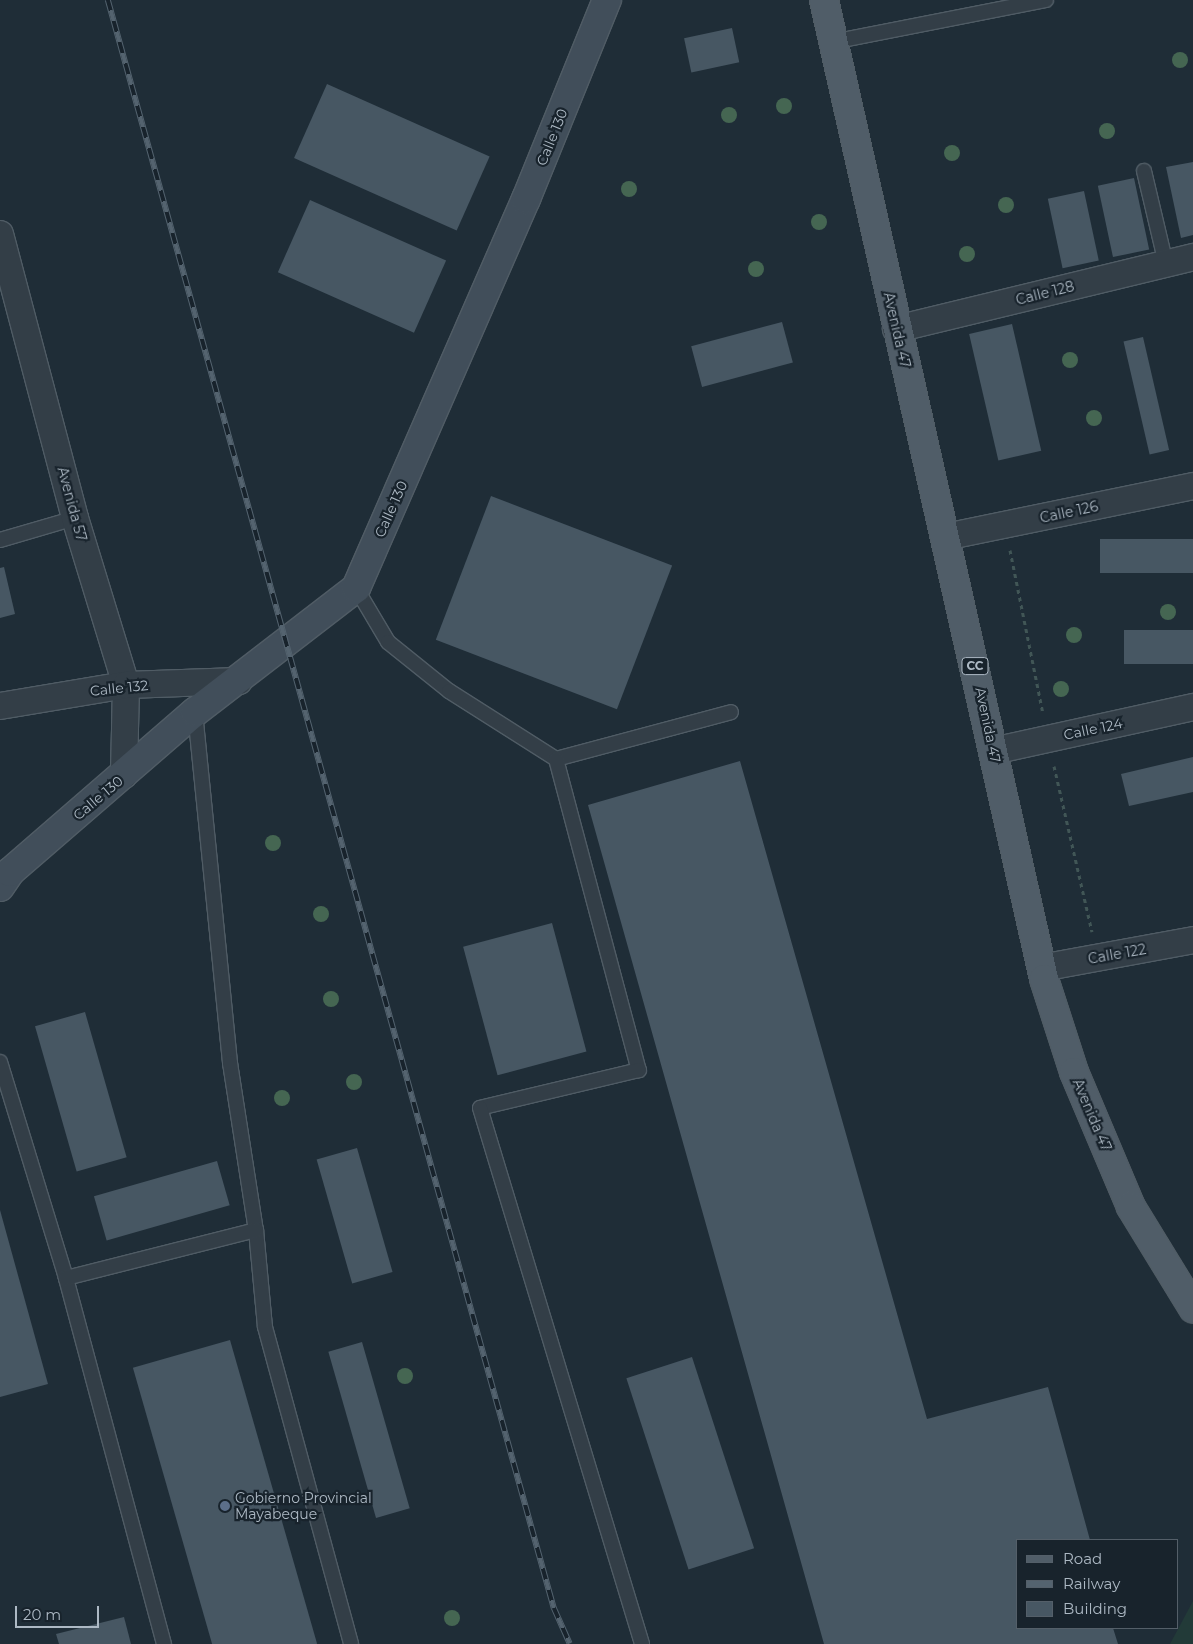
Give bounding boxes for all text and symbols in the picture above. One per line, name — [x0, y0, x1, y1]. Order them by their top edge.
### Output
street label: Calle 130 — [533, 106, 571, 168]
street label: Calle 128 — [1014, 278, 1076, 308]
street label: Avenida 47 — [880, 291, 914, 369]
street label: Avenida 57 — [54, 465, 90, 543]
street label: Calle 130 — [371, 478, 411, 540]
street label: Calle 126 — [1038, 498, 1100, 526]
road number: CC — [961, 656, 989, 676]
street label: Calle 132 — [89, 677, 149, 699]
street label: Avenida 47 — [972, 686, 1004, 764]
street label: Calle 124 — [1062, 715, 1124, 743]
street label: Calle 130 — [70, 772, 126, 824]
street label: Calle 122 — [1087, 941, 1147, 967]
street label: Avenida 47 — [1069, 1076, 1115, 1154]
place label: Gobierno Provincial Mayabeque — [235, 1490, 372, 1522]
marker: Gobierno Provincial Mayabeque — [219, 1500, 231, 1512]
legend — [1016, 1539, 1178, 1629]
text: Road — [1063, 1549, 1102, 1568]
text: Railway — [1063, 1574, 1120, 1593]
scale bar — [18, 1596, 101, 1628]
text: Building — [1063, 1599, 1127, 1618]
text: 20 m — [23, 1605, 61, 1624]

